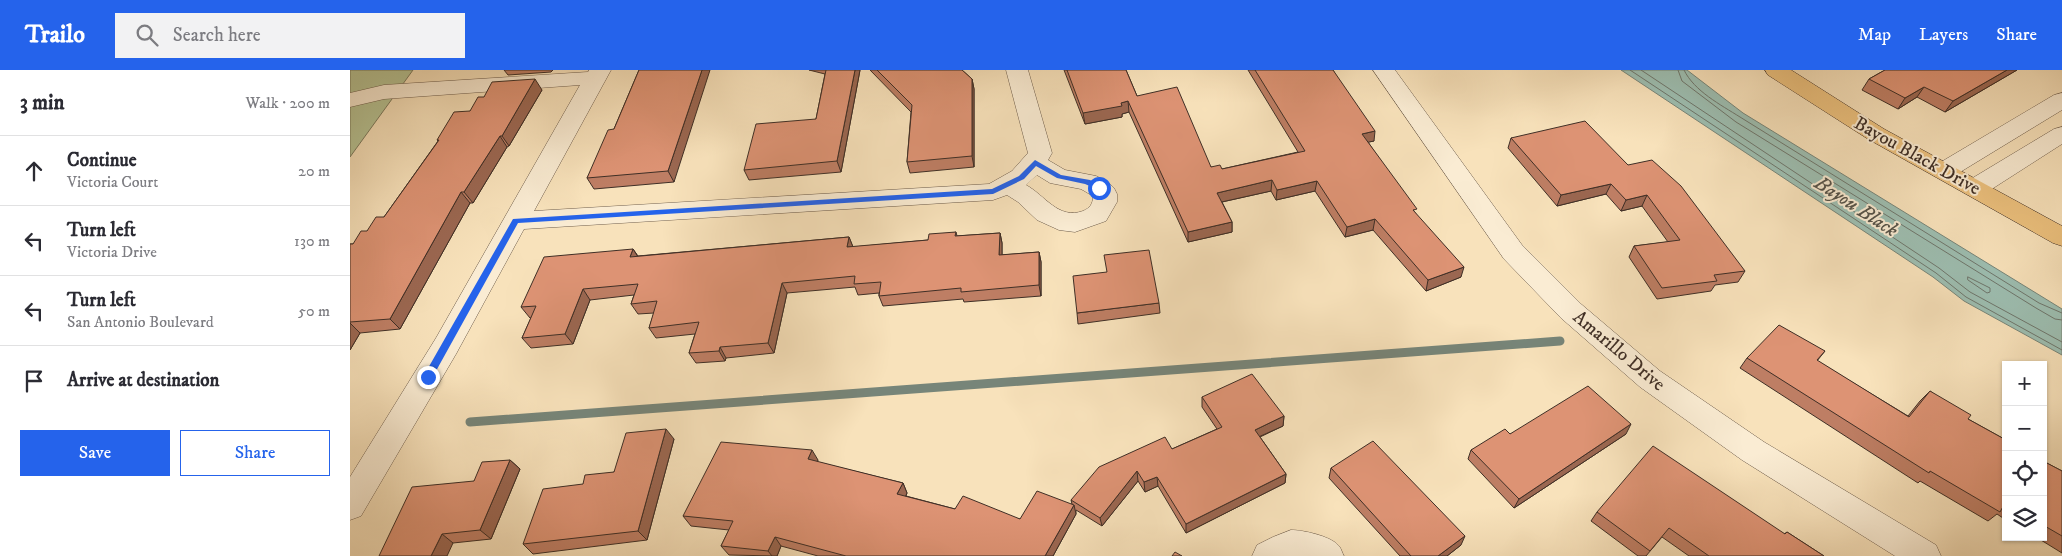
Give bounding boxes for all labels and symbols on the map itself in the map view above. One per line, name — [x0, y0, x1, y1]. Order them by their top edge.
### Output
street label: Bayou Black Drive — [1850, 112, 1984, 200]
water label: Bayou Black — [1809, 170, 1903, 244]
route start — [1088, 177, 1111, 200]
street label: Amarillo Drive — [1568, 306, 1670, 396]
route end — [417, 366, 440, 389]

